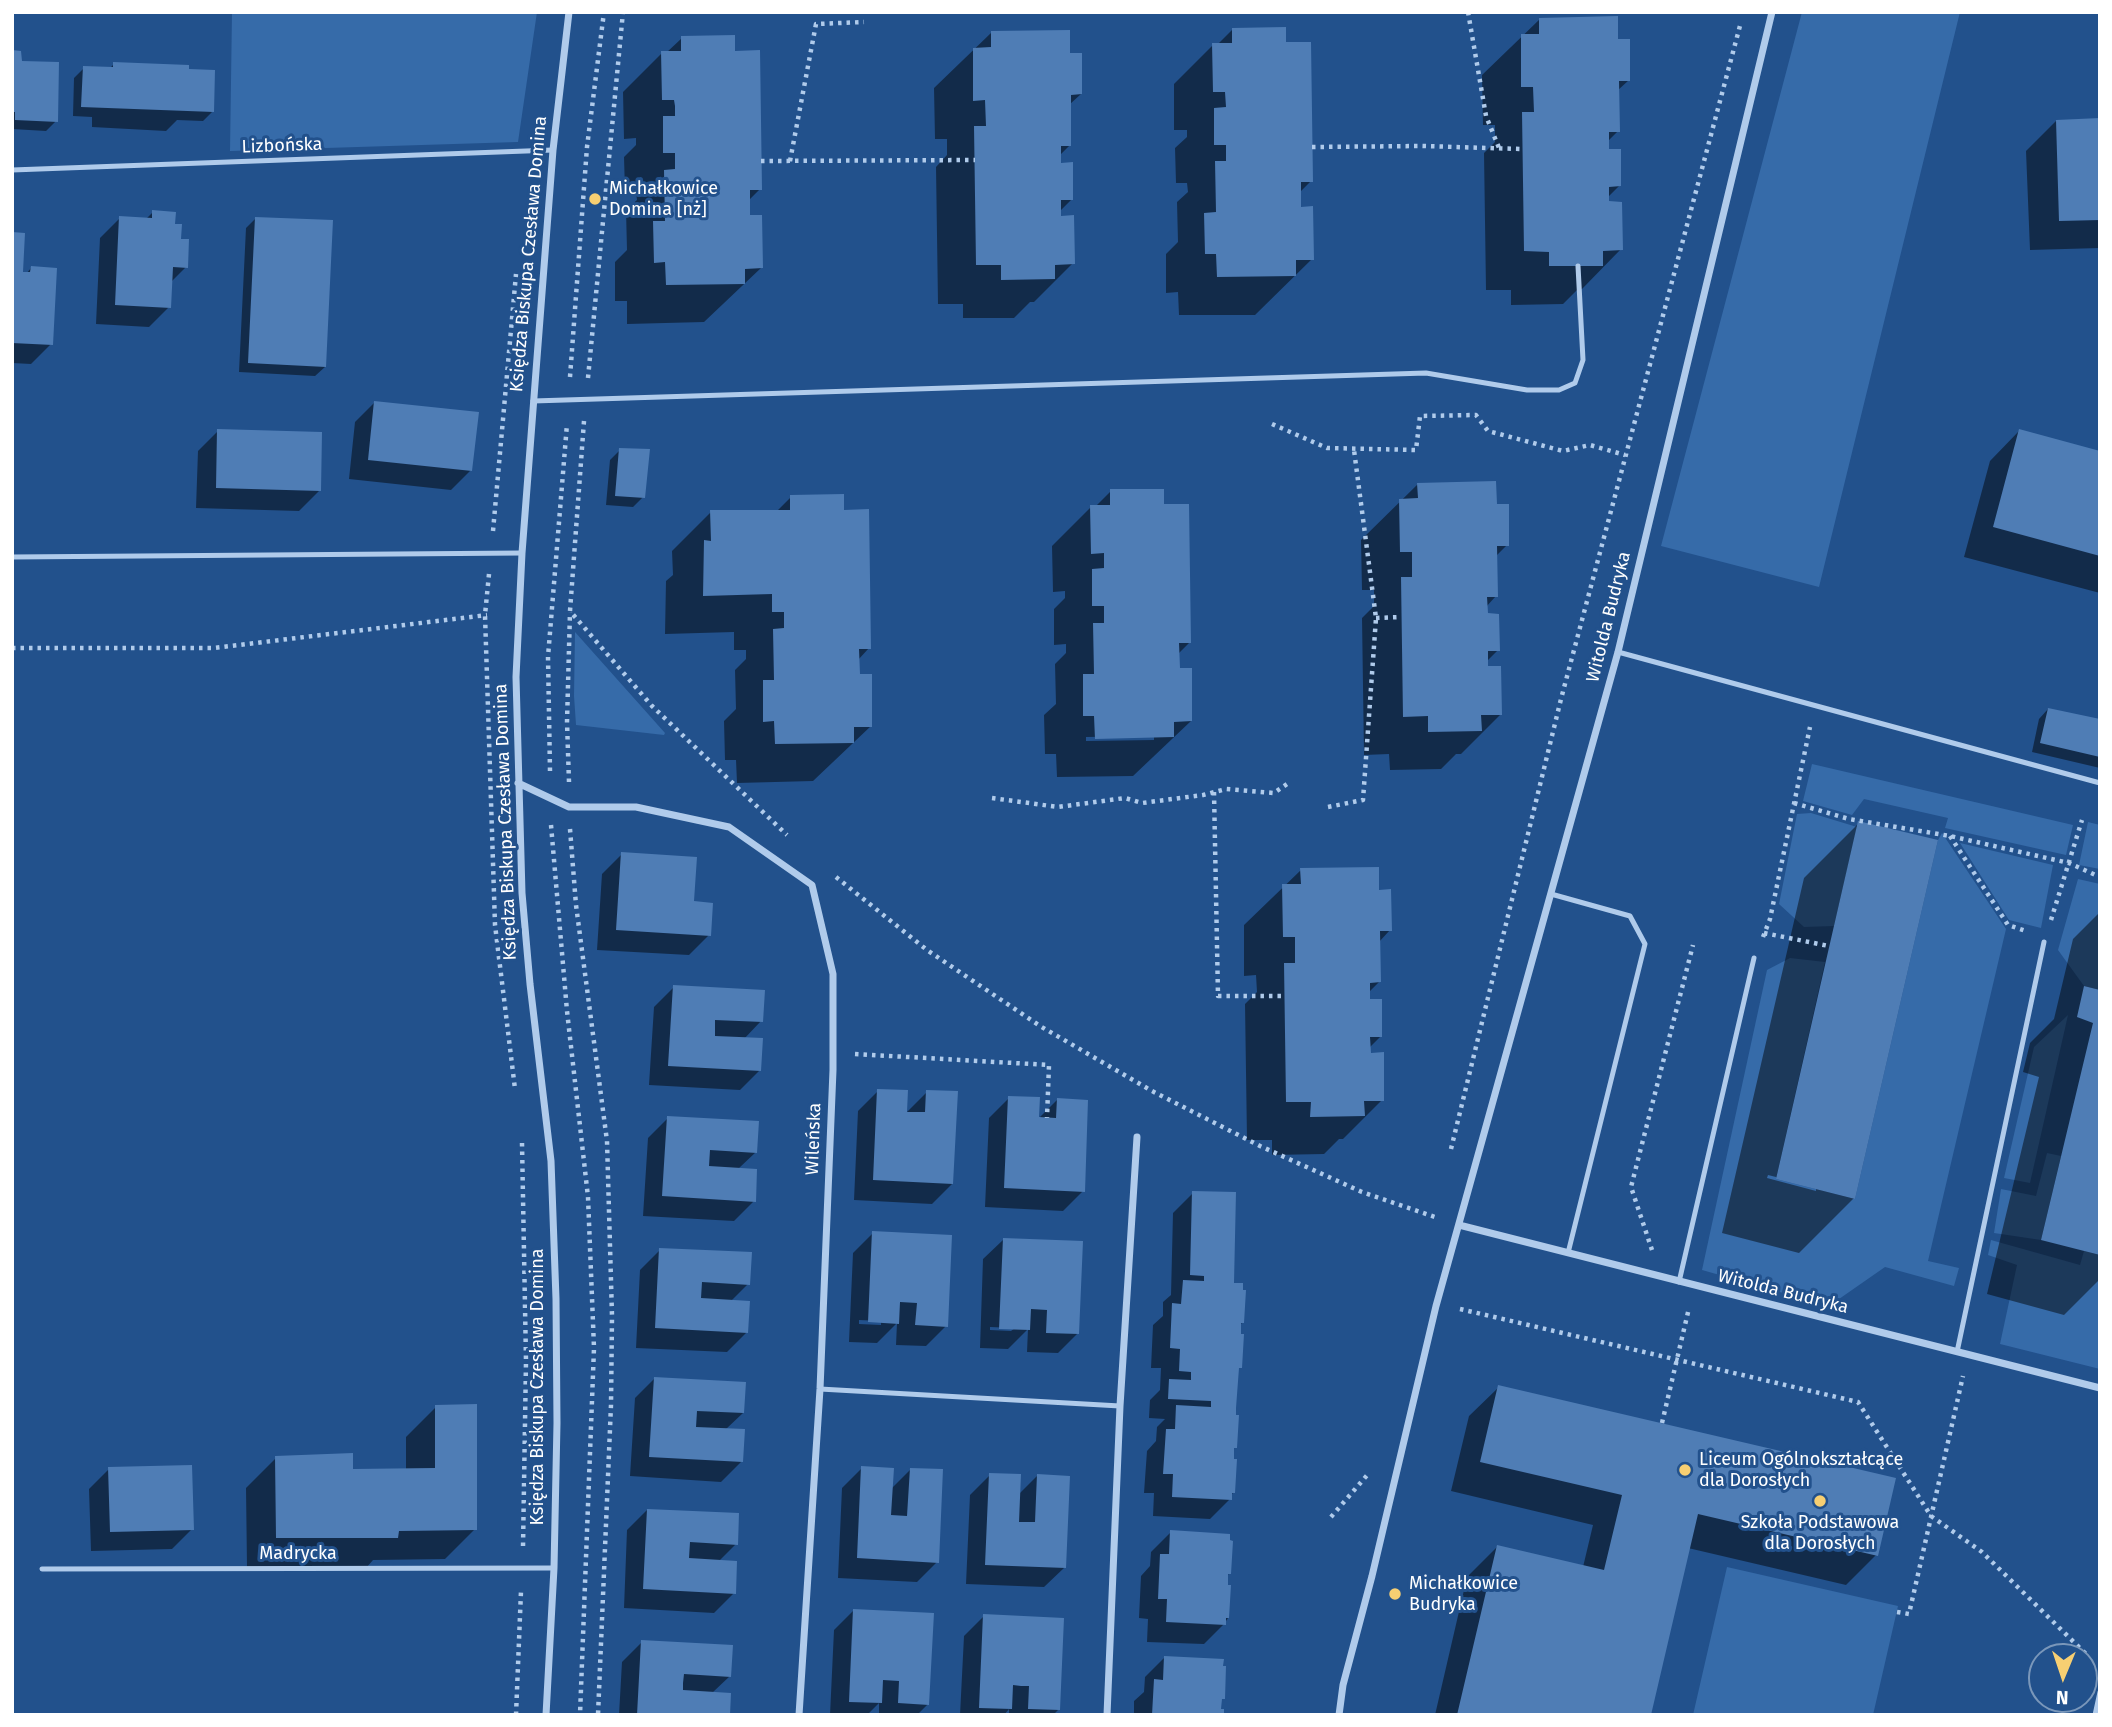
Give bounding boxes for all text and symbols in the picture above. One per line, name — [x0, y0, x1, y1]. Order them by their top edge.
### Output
street label: Księdza Biskupa Czesława Domina — [506, 115, 552, 393]
street label: Lizbońska — [241, 134, 323, 158]
place label: Michałkowice Domina [nż] — [609, 178, 718, 220]
marker: Michałkowice Domina [nż] — [587, 191, 603, 207]
street label: Witolda Budryka — [1582, 549, 1636, 685]
street label: Księdza Biskupa Czesława Domina — [490, 683, 522, 961]
street label: Wileńska — [802, 1102, 826, 1176]
street label: Księdza Biskupa Czesława Domina — [527, 1249, 549, 1525]
street label: Witolda Budryka — [1715, 1265, 1851, 1319]
place label: Liceum Ogólnokształcące dla Dorosłych — [1699, 1449, 1903, 1492]
marker: Liceum Ogólnokształcące dla Dorosłych — [1677, 1462, 1693, 1478]
marker: Szkoła Podstawowa dla Dorosłych — [1812, 1493, 1828, 1509]
place label: Szkoła Podstawowa dla Dorosłych — [1741, 1512, 1899, 1554]
street label: Madrycka — [259, 1543, 337, 1565]
place label: Michałkowice Budryka — [1409, 1573, 1518, 1616]
marker: Michałkowice Budryka — [1387, 1586, 1403, 1602]
north arrow — [2028, 1643, 2098, 1713]
text: N — [2056, 1686, 2069, 1709]

